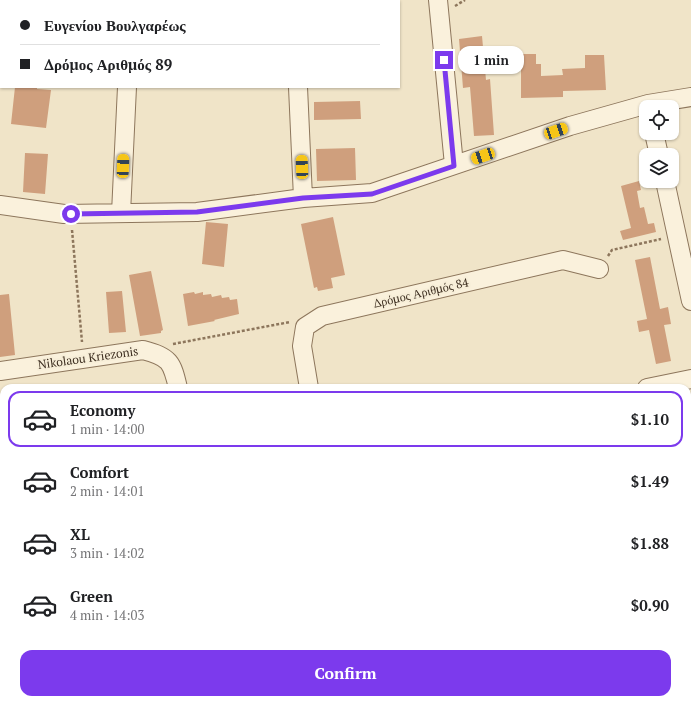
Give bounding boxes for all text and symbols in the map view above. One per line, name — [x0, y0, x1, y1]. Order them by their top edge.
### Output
text: Ευγενίου Βουλγαρέως — [44, 15, 186, 35]
callout: 1 min — [458, 46, 524, 74]
route end — [435, 51, 453, 69]
text: 1 min — [473, 51, 509, 69]
text: Δρόμος Αριθμός 89 — [44, 54, 172, 74]
map controls — [639, 100, 679, 188]
button: locate — [639, 100, 679, 140]
car — [543, 121, 569, 141]
car — [470, 146, 496, 166]
button: layers — [639, 148, 679, 188]
car — [117, 154, 129, 178]
car — [296, 155, 308, 179]
route start — [62, 205, 80, 223]
street label: Δρόμος Αριθμός 84 — [372, 274, 471, 311]
street label: Nikolaou Kriezonis — [37, 343, 139, 372]
text: Economy — [70, 400, 135, 420]
icon: car — [22, 401, 58, 437]
text: $1.10 — [631, 409, 669, 429]
text: 1 min · 14:00 — [70, 420, 144, 438]
text: Comfort — [70, 462, 129, 482]
icon: car — [22, 463, 58, 499]
text: $1.49 — [631, 471, 669, 491]
text: 2 min · 14:01 — [70, 482, 144, 500]
text: XL — [70, 524, 90, 544]
icon: car — [22, 525, 58, 561]
text: $1.88 — [631, 533, 669, 553]
text: 3 min · 14:02 — [70, 544, 144, 562]
text: Green — [70, 586, 113, 606]
icon: car — [22, 587, 58, 623]
text: $0.90 — [631, 595, 669, 615]
text: 4 min · 14:03 — [70, 606, 144, 624]
button: Confirm — [20, 650, 671, 696]

